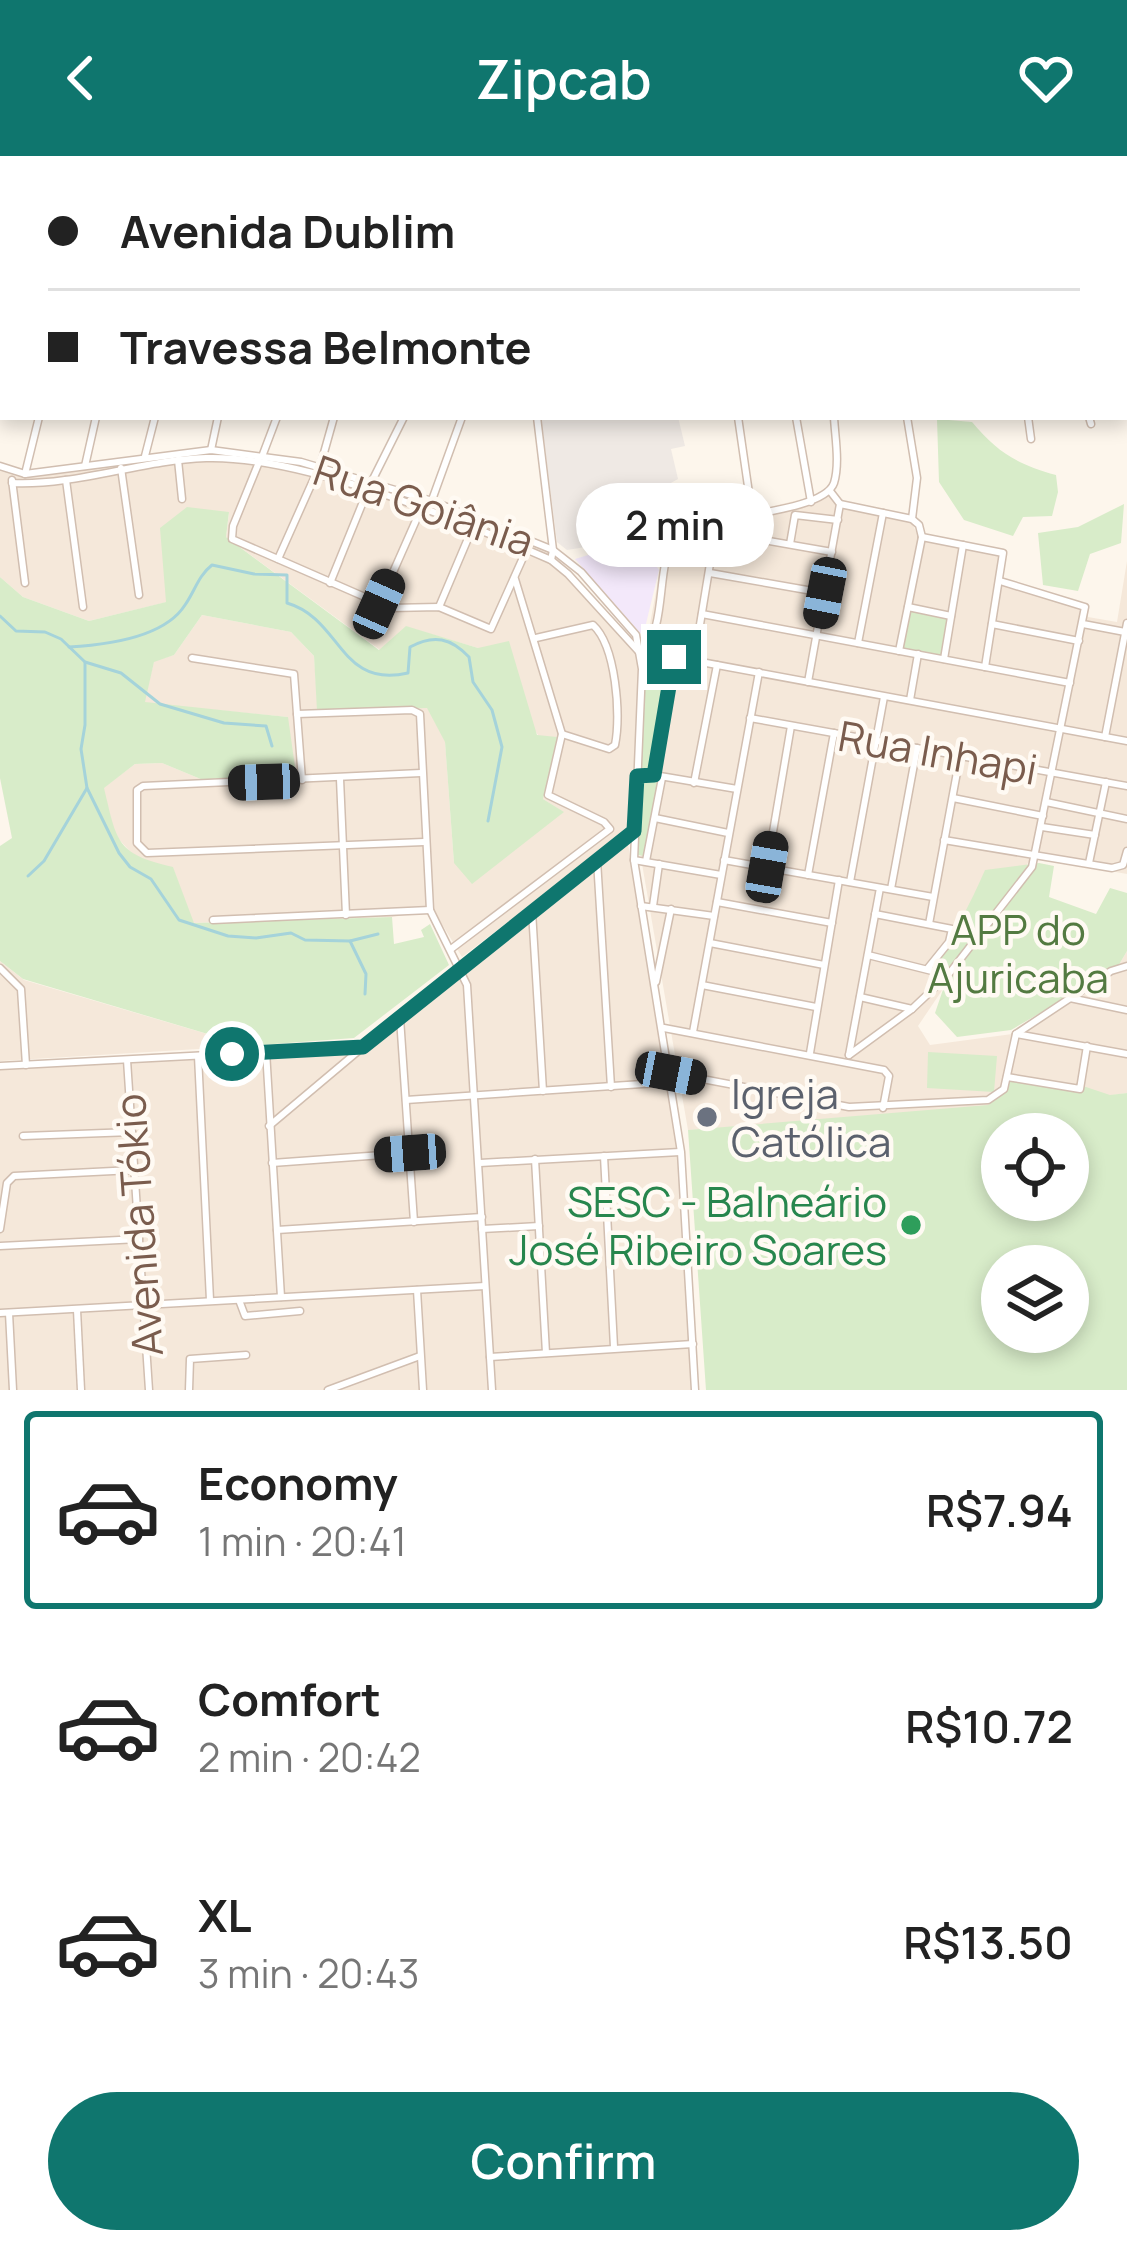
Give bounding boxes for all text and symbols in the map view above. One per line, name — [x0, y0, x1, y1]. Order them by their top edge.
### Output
text: Zipcab — [476, 41, 651, 115]
icon: back — [48, 45, 114, 111]
icon: heart — [1013, 45, 1079, 111]
text: Avenida Dublim — [120, 200, 455, 262]
text: Travessa Belmonte — [120, 316, 532, 378]
street label: Rua Goiânia — [306, 440, 542, 570]
callout: 2 min — [575, 483, 773, 567]
text: 2 min — [625, 498, 725, 552]
car — [800, 554, 850, 632]
car — [348, 564, 410, 644]
route end — [647, 630, 701, 684]
street label: Rua Inhapi — [834, 706, 1042, 798]
car — [227, 763, 301, 801]
car — [743, 828, 791, 906]
park label: APP do Ajuricaba — [927, 900, 1109, 1006]
route start — [205, 1027, 259, 1081]
car — [632, 1048, 710, 1098]
place label: Igreja Católica — [731, 1064, 891, 1170]
street label: Avenida Tókio — [100, 1092, 176, 1358]
marker: Igreja Católica — [694, 1104, 720, 1130]
map controls — [981, 1113, 1089, 1353]
button: locate — [981, 1113, 1089, 1221]
car — [373, 1133, 447, 1173]
place label: SESC - Balneário José Ribeiro Soares — [509, 1172, 887, 1278]
marker: SESC - Balneário José Ribeiro Soares — [898, 1212, 924, 1238]
button: layers — [981, 1245, 1089, 1353]
text: Economy — [198, 1452, 398, 1514]
icon: car — [54, 1456, 162, 1564]
text: R$7.94 — [926, 1479, 1073, 1541]
text: 1 min · 20:41 — [198, 1514, 407, 1568]
text: Comfort — [198, 1668, 381, 1730]
icon: car — [54, 1672, 162, 1780]
text: R$10.72 — [905, 1695, 1073, 1757]
text: 2 min · 20:42 — [198, 1730, 421, 1784]
text: XL — [198, 1884, 252, 1946]
icon: car — [54, 1888, 162, 1996]
text: R$13.50 — [903, 1911, 1073, 1973]
text: 3 min · 20:43 — [198, 1946, 419, 2000]
button: Confirm — [48, 2092, 1079, 2230]

